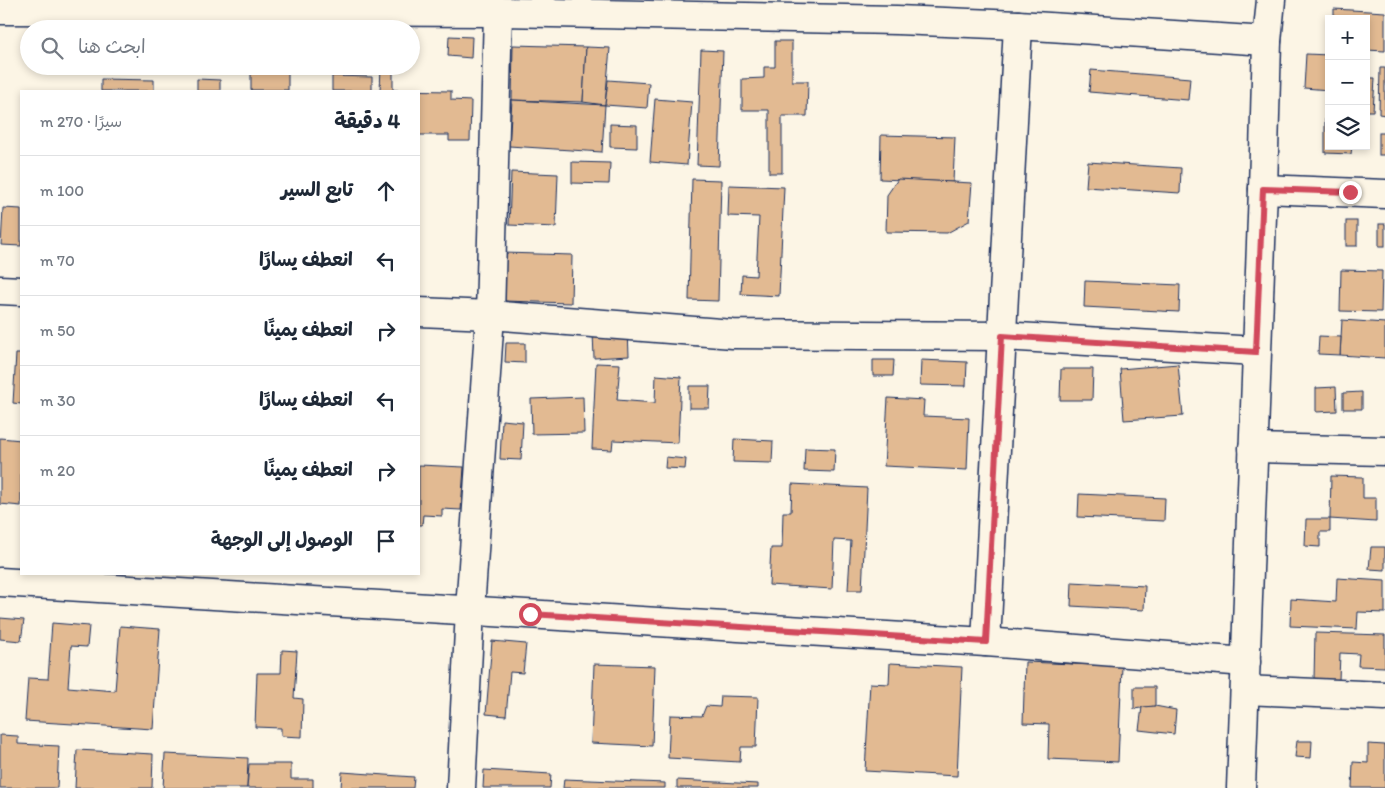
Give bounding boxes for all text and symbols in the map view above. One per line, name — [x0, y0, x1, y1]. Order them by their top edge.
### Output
map controls — [1325, 15, 1370, 150]
button: + — [1325, 15, 1370, 60]
search box — [20, 20, 420, 75]
icon: search — [38, 34, 66, 62]
text: ابحث هنا — [78, 35, 146, 58]
button: − — [1325, 60, 1370, 105]
button: layers — [1325, 105, 1370, 150]
text: 4 دقيقة — [334, 108, 400, 133]
text: سيرًا · 270 m — [40, 112, 122, 131]
icon: ahead — [372, 177, 400, 205]
text: تابع السير — [281, 178, 353, 201]
text: 100 m — [40, 181, 84, 200]
route end — [1339, 181, 1362, 204]
icon: left — [372, 247, 400, 275]
text: انعطف يسارًا — [259, 248, 353, 271]
text: 70 m — [40, 251, 75, 270]
icon: right — [372, 317, 400, 345]
text: انعطف يمينًا — [264, 318, 353, 341]
text: 50 m — [40, 321, 75, 340]
icon: left — [372, 387, 400, 415]
text: انعطف يسارًا — [259, 388, 353, 411]
text: 30 m — [40, 391, 76, 410]
icon: right — [372, 457, 400, 485]
text: انعطف يمينًا — [264, 458, 353, 481]
text: 20 m — [40, 461, 75, 480]
icon: arrive — [372, 527, 400, 555]
text: الوصول إلى الوجهة — [211, 528, 353, 551]
route start — [519, 603, 542, 626]

